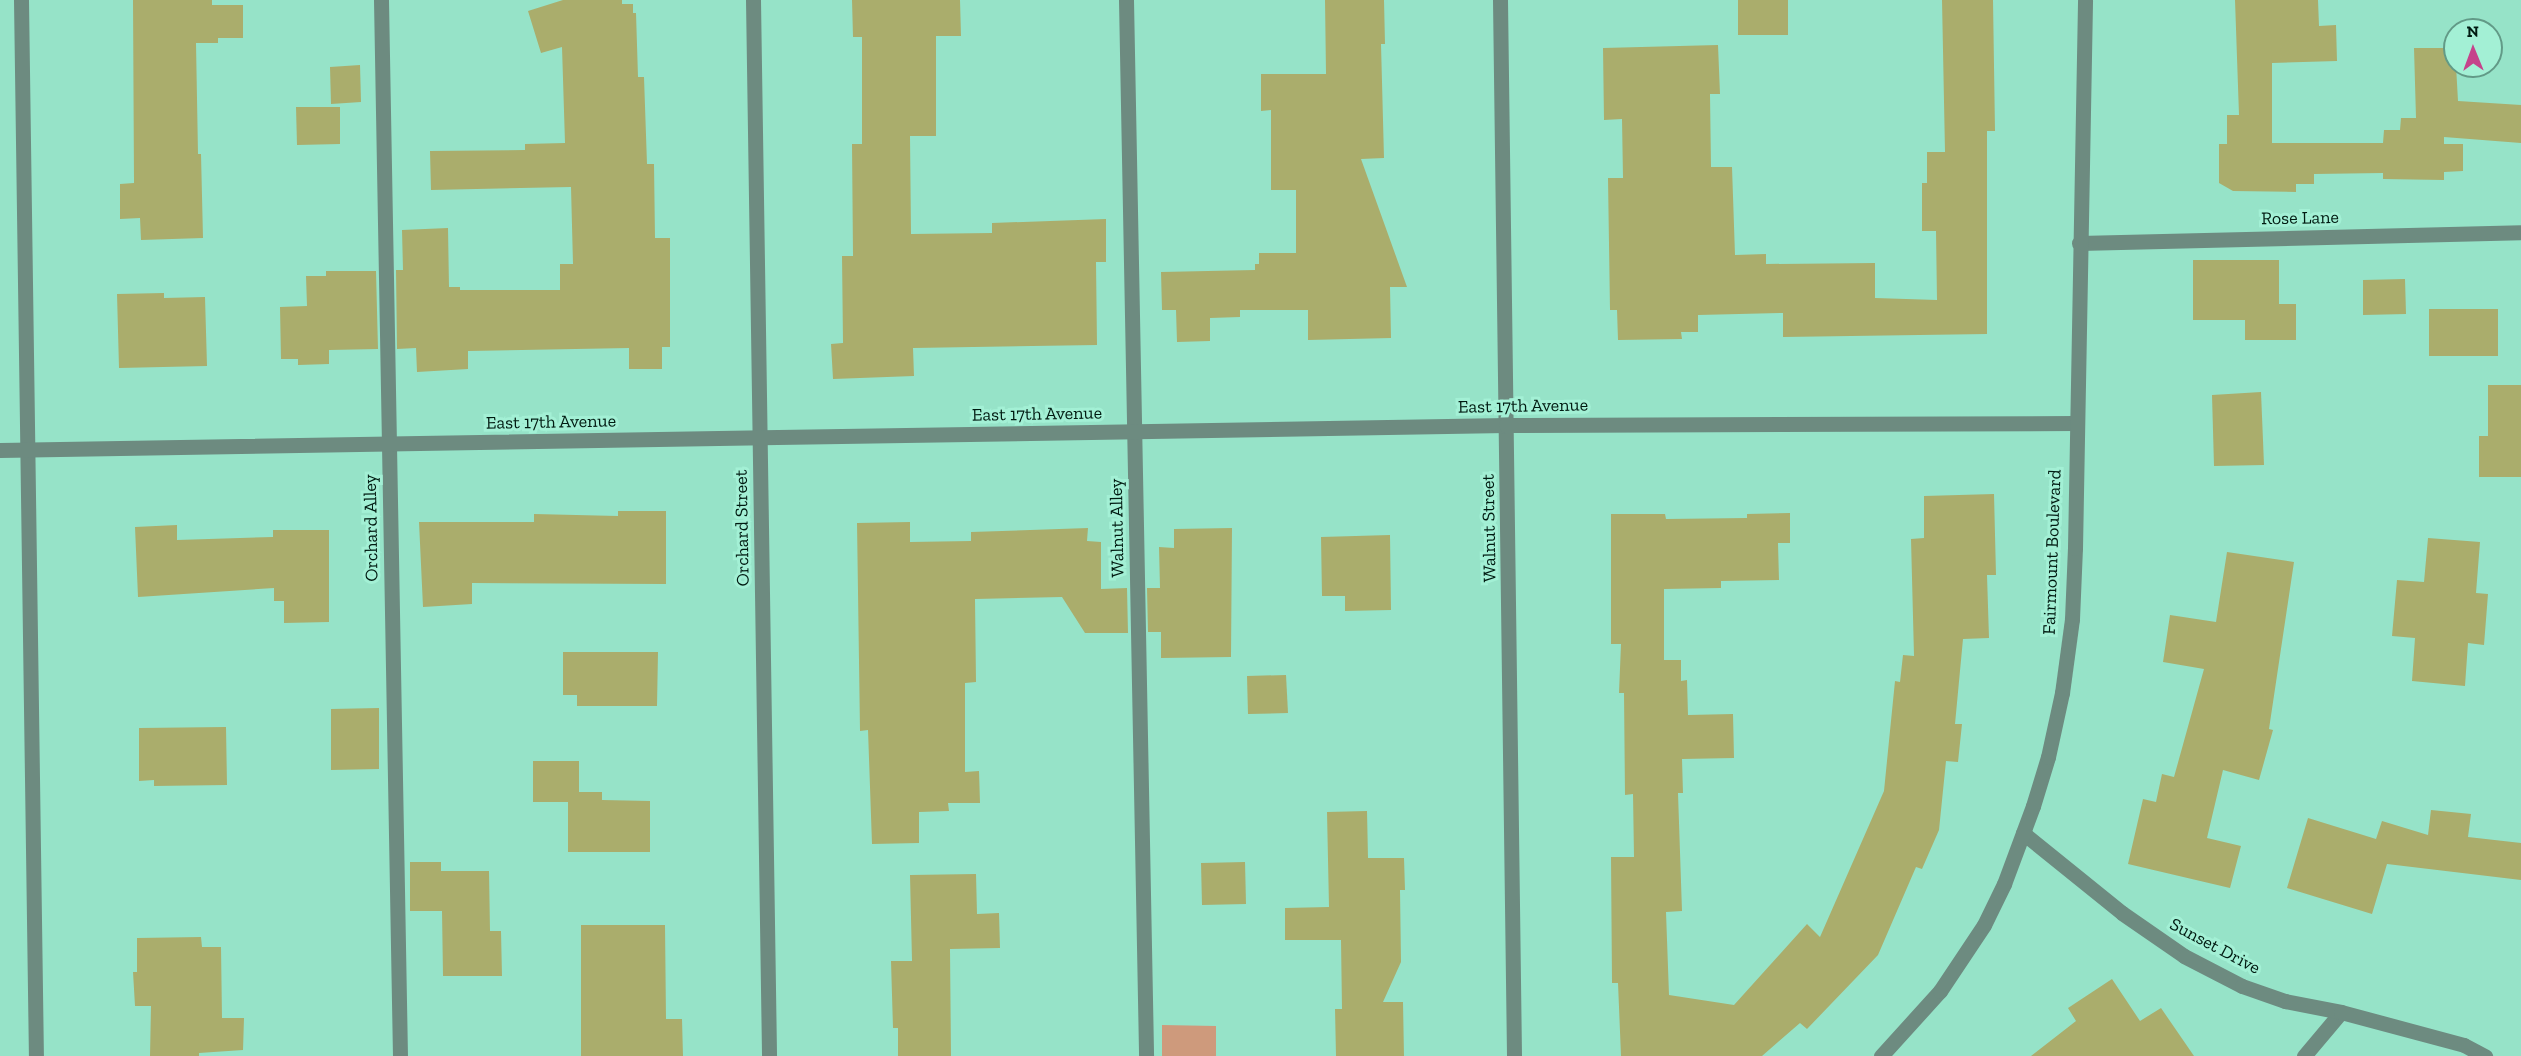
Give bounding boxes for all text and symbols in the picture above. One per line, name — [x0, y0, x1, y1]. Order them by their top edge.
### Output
north arrow — [2443, 18, 2503, 78]
text: N — [2466, 22, 2479, 41]
street label: Rose Lane — [2261, 207, 2339, 229]
street label: East 17th Avenue — [1457, 394, 1589, 418]
street label: East 17th Avenue — [971, 402, 1103, 426]
street label: East 17th Avenue — [485, 410, 617, 434]
street label: Orchard Street — [730, 469, 754, 587]
street label: Fairmount Boulevard — [2038, 469, 2066, 635]
street label: Orchard Alley — [359, 474, 383, 582]
street label: Walnut Street — [1477, 474, 1501, 582]
street label: Walnut Alley — [1105, 478, 1129, 578]
street label: Sunset Drive — [2166, 913, 2264, 979]

